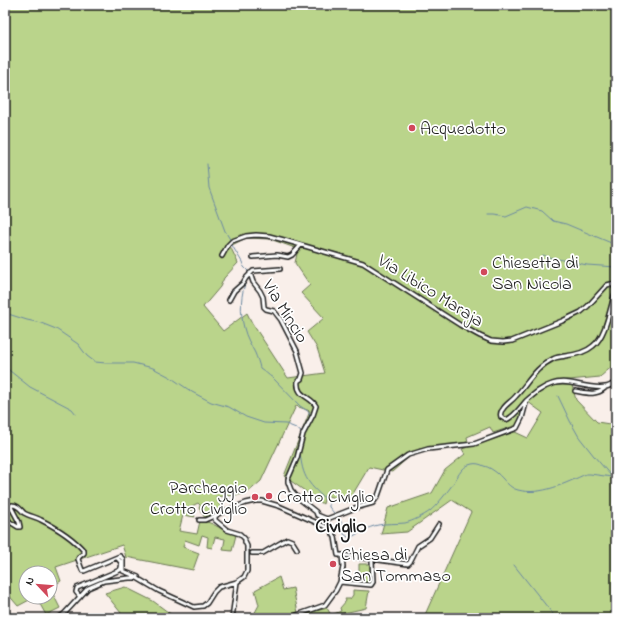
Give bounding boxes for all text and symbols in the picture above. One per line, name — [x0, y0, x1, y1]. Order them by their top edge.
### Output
place label: Acquedotto — [420, 117, 506, 143]
marker: Acquedotto — [407, 123, 417, 133]
street label: Via Libico Maraja — [371, 248, 488, 335]
place label: Chiesetta di San Nicola — [492, 251, 579, 298]
marker: Chiesetta di San Nicola — [479, 267, 489, 277]
street label: Via Mincio — [254, 274, 314, 349]
place label: Parcheggio Crotto Civiglio — [150, 476, 247, 524]
place label: Crotto Civiglio — [277, 485, 374, 512]
marker: Crotto Civiglio — [264, 491, 274, 501]
marker: Parcheggio Crotto Civiglio — [250, 492, 260, 502]
district label: Civiglio — [315, 513, 367, 543]
place label: Chiesa di San Tommaso — [341, 543, 451, 590]
marker: Chiesa di San Tommaso — [328, 559, 338, 569]
north arrow — [18, 565, 58, 605]
text: N — [21, 574, 39, 588]

